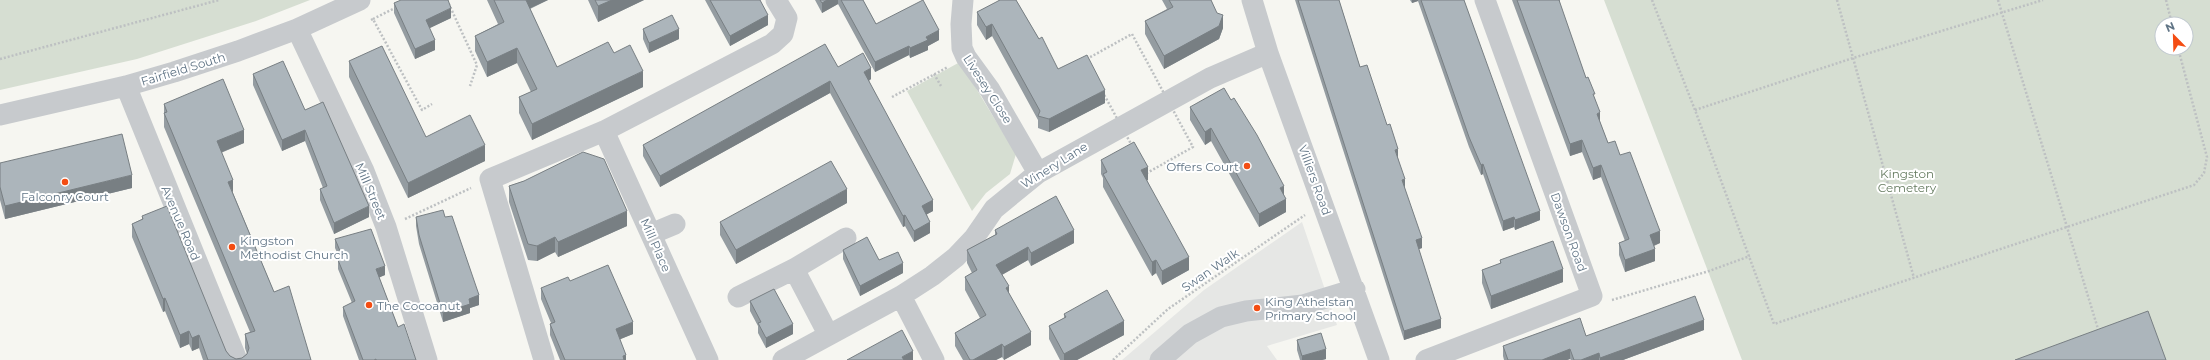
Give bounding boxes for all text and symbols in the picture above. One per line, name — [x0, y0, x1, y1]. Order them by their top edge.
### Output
north arrow — [2154, 16, 2194, 56]
text: N — [2163, 19, 2177, 35]
street label: Fairfield South — [139, 49, 227, 89]
street label: Livesey Close — [960, 52, 1016, 126]
street label: Winery Lane — [1018, 139, 1090, 191]
street label: Villiers Road — [1295, 143, 1335, 217]
place label: Offers Court — [1166, 159, 1239, 174]
street label: Mill Street — [352, 160, 390, 222]
marker: Offers Court — [1242, 161, 1252, 171]
park label: Kingston Cemetery — [1878, 166, 1937, 195]
marker: Falconry Court — [60, 177, 70, 187]
street label: Avenue Road — [159, 183, 203, 263]
place label: Falconry Court — [21, 189, 109, 204]
street label: Dawson Road — [1548, 190, 1590, 274]
street label: Mill Place — [638, 216, 674, 274]
place label: Kingston Methodist Church — [240, 233, 349, 262]
marker: Kingston Methodist Church — [227, 242, 237, 252]
street label: Swan Walk — [1178, 245, 1242, 295]
place label: King Athelstan Primary School — [1265, 294, 1356, 323]
place label: The Cocoanut — [377, 298, 461, 313]
marker: The Cocoanut — [364, 300, 374, 310]
marker: King Athelstan Primary School — [1252, 303, 1262, 313]

